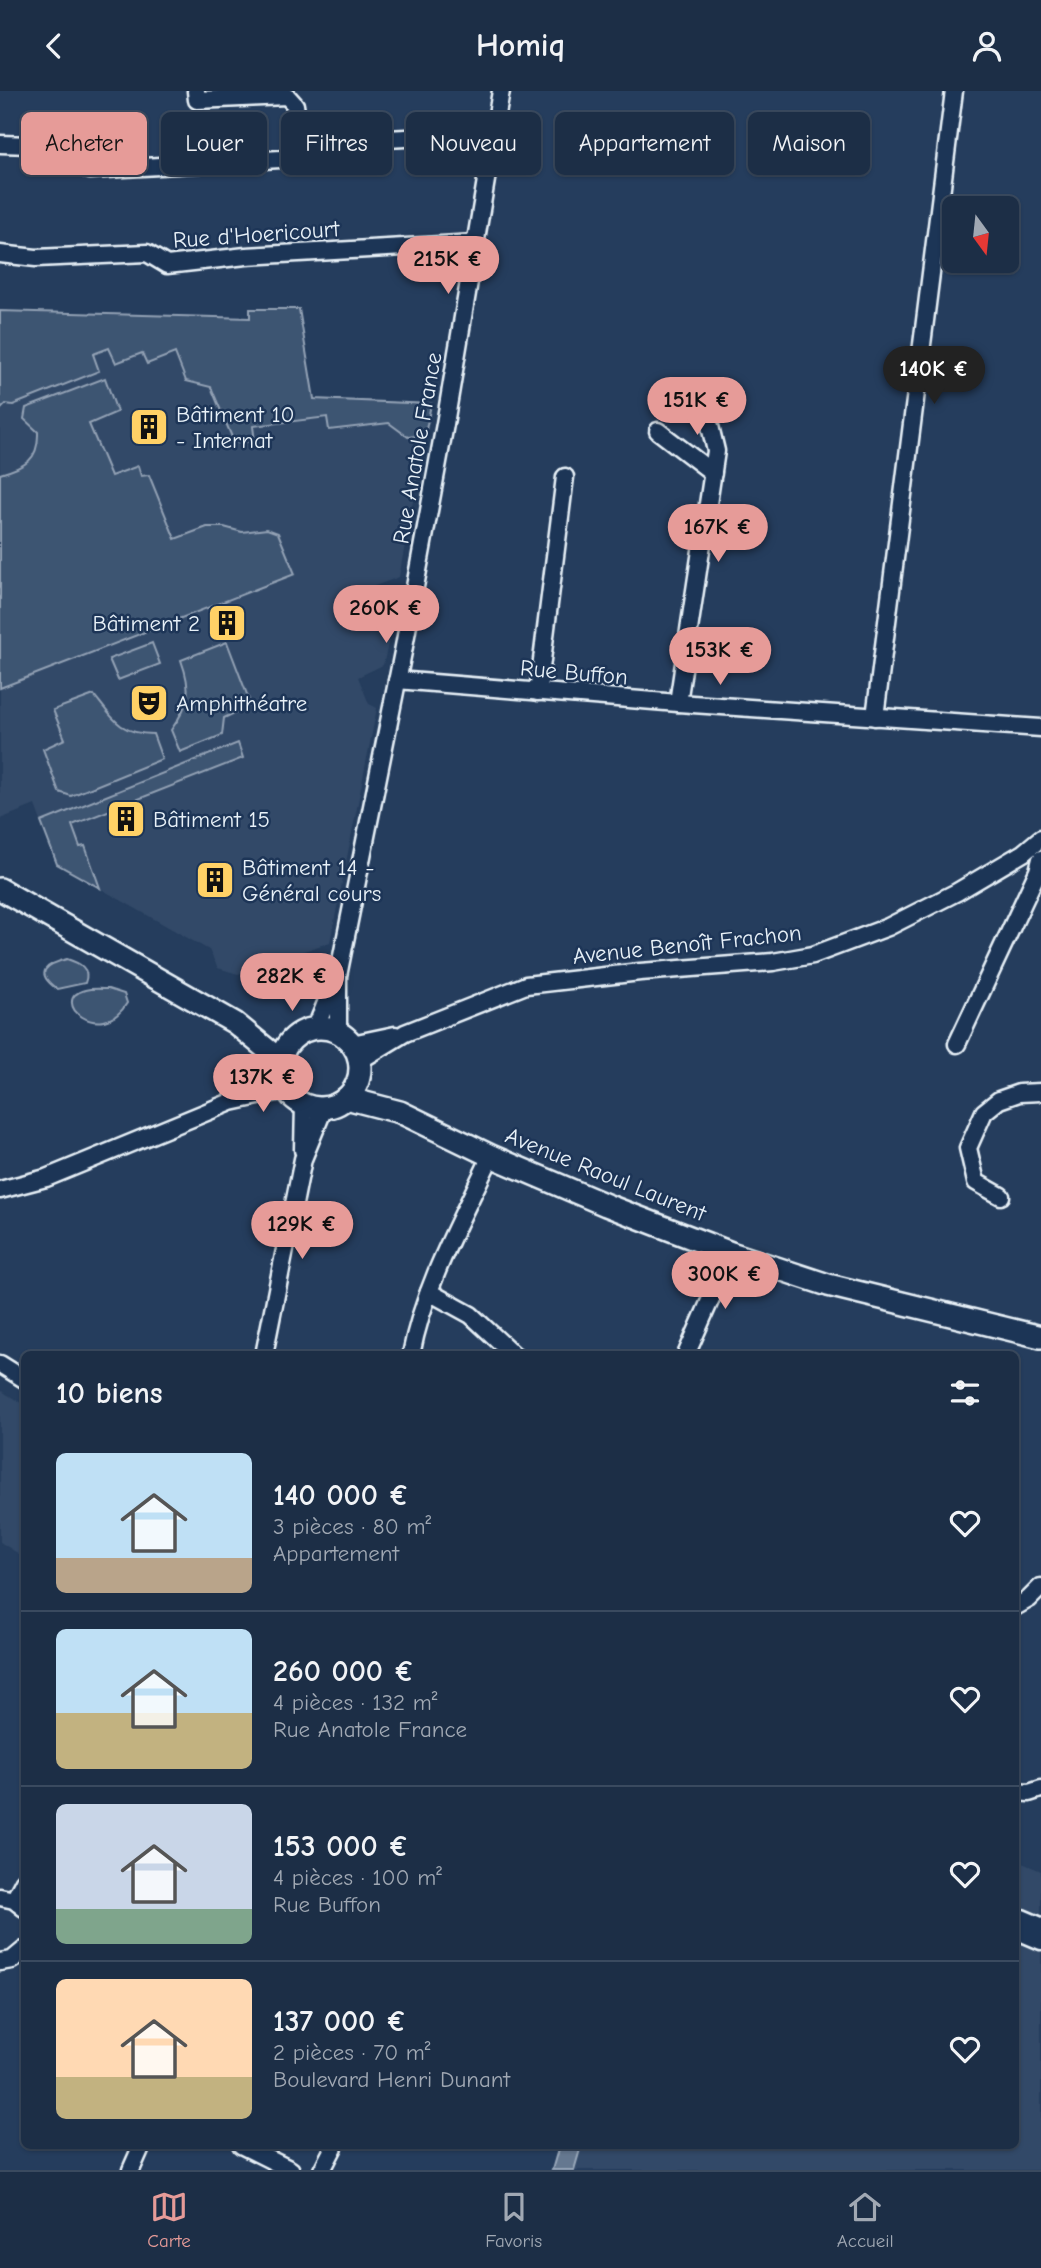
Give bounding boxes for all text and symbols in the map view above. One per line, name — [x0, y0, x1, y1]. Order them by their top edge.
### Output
icon: back — [35, 27, 73, 65]
text: Homiq — [476, 27, 565, 64]
icon: person — [968, 27, 1006, 65]
chip: Acheter — [21, 112, 147, 175]
chip: Louer — [161, 112, 267, 175]
chip: Filtres — [281, 112, 392, 175]
chip: Nouveau — [406, 112, 541, 175]
chip: Appartement — [555, 112, 734, 175]
chip: Maison — [748, 112, 870, 175]
north arrow — [942, 196, 1018, 273]
map controls — [942, 196, 1019, 273]
street label: Rue d'Hoericourt — [172, 215, 342, 254]
pin: 215K € — [391, 237, 505, 296]
text: 215K € — [413, 245, 483, 272]
pin: 140K € — [877, 347, 991, 406]
street label: Rue Anatole France — [387, 350, 448, 546]
text: 140K € — [899, 355, 969, 382]
pin: 151K € — [640, 377, 754, 437]
text: 151K € — [663, 386, 731, 413]
place label: Bâtiment 10 - Internat — [176, 401, 295, 454]
building icon: Bâtiment 10 - Internat — [128, 406, 170, 448]
pin: 167K € — [661, 505, 775, 564]
text: 167K € — [684, 513, 752, 540]
pin: 260K € — [329, 585, 443, 645]
text: 260K € — [349, 594, 423, 621]
building icon: Bâtiment 2 — [206, 602, 248, 644]
place label: Bâtiment 2 — [93, 610, 200, 637]
pin: 153K € — [663, 627, 777, 687]
text: 153K € — [685, 636, 755, 663]
street label: Rue Buffon — [519, 654, 629, 691]
theatre icon: Amphithéatre — [128, 682, 170, 724]
place label: Amphithéatre — [176, 690, 307, 717]
building icon: Bâtiment 15 — [105, 798, 147, 840]
place label: Bâtiment 15 — [153, 806, 270, 833]
place label: Bâtiment 14 - Général cours — [242, 854, 381, 907]
building icon: Bâtiment 14 - Général cours — [194, 859, 236, 901]
street label: Avenue Benoît Frachon — [571, 919, 803, 970]
pin: 282K € — [235, 953, 349, 1013]
text: 282K € — [256, 962, 328, 989]
pin: 137K € — [206, 1055, 320, 1114]
text: 137K € — [229, 1063, 297, 1090]
street label: Avenue Raoul Laurent — [502, 1122, 711, 1228]
pin: 129K € — [245, 1201, 359, 1261]
text: 129K € — [267, 1210, 337, 1237]
pin: 300K € — [668, 1251, 782, 1311]
text: 300K € — [688, 1260, 762, 1287]
icon: filters — [946, 1374, 984, 1412]
text: 10 biens — [56, 1376, 162, 1411]
text: 140 000 € — [273, 1478, 409, 1513]
icon: home — [112, 1481, 196, 1565]
icon: heart — [946, 1504, 984, 1542]
text: 3 pièces · 80 m² — [273, 1513, 431, 1540]
text: Appartement — [273, 1540, 399, 1567]
text: 260 000 € — [273, 1654, 414, 1689]
icon: home — [112, 1657, 196, 1741]
icon: heart — [946, 1680, 984, 1718]
text: 4 pièces · 132 m² — [273, 1689, 438, 1716]
text: Rue Anatole France — [273, 1716, 467, 1743]
text: 153 000 € — [273, 1829, 409, 1864]
icon: home — [112, 1832, 196, 1916]
icon: heart — [946, 1855, 984, 1893]
text: 4 pièces · 100 m² — [273, 1864, 442, 1891]
text: Rue Buffon — [273, 1891, 381, 1918]
text: 137 000 € — [273, 2004, 407, 2039]
icon: home — [112, 2007, 196, 2091]
icon: heart — [946, 2030, 984, 2068]
text: 2 pièces · 70 m² — [273, 2039, 431, 2066]
text: Boulevard Henri Dunant — [273, 2066, 510, 2093]
tab: Carte — [147, 2188, 191, 2252]
tab: Favoris — [485, 2188, 542, 2252]
tab: Accueil — [837, 2188, 894, 2252]

